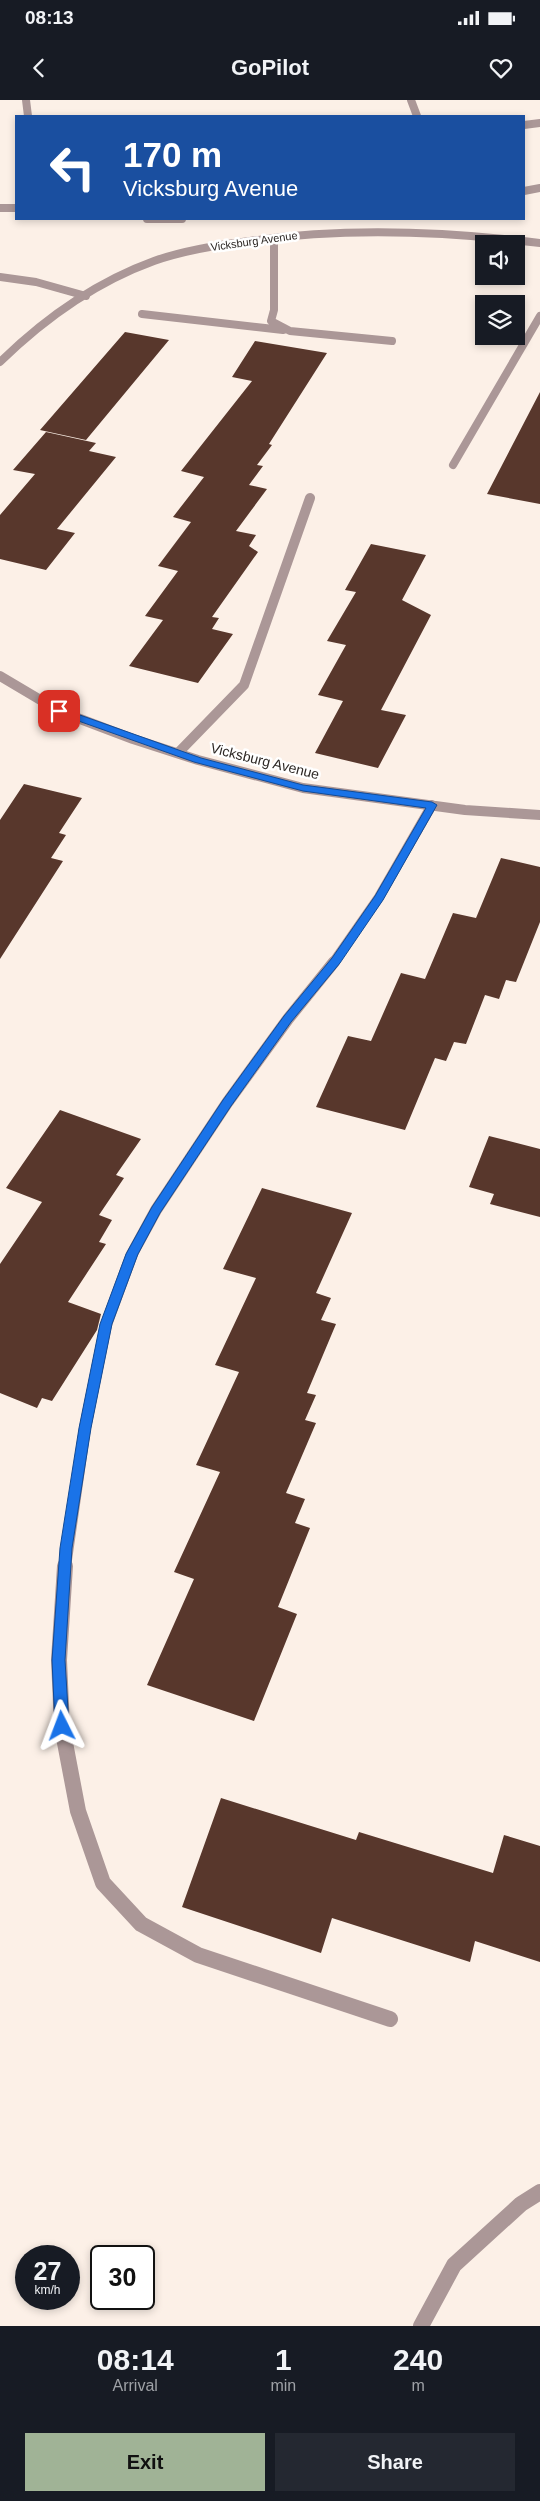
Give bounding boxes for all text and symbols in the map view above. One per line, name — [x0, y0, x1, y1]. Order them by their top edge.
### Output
text: 08:13 — [25, 7, 74, 28]
icon: back — [25, 54, 53, 82]
icon: heart — [487, 54, 515, 82]
text: GoPilot — [231, 55, 309, 80]
icon: left — [40, 135, 105, 200]
text: 170 m — [123, 135, 222, 174]
text: Vicksburg Avenue — [123, 176, 298, 201]
street label: Vicksburg Avenue — [210, 229, 298, 253]
map controls — [475, 235, 525, 345]
button: sound — [475, 235, 525, 285]
button: layers — [475, 295, 525, 345]
pin — [38, 690, 80, 732]
icon: arrive — [45, 697, 73, 725]
street label: Vicksburg Avenue — [209, 740, 321, 782]
position arrow — [35, 1699, 87, 1751]
speed limit sign: 30 — [90, 2245, 155, 2310]
text: 27 — [34, 2257, 61, 2285]
text: km/h — [34, 2283, 61, 2297]
text: 08:14 — [97, 2343, 174, 2376]
text: 1 — [275, 2343, 292, 2376]
text: 240 — [393, 2343, 443, 2376]
text: Arrival — [113, 2377, 158, 2394]
text: min — [270, 2377, 296, 2394]
text: m — [411, 2377, 425, 2394]
button: Exit — [25, 2433, 265, 2491]
button: Share — [275, 2433, 515, 2491]

